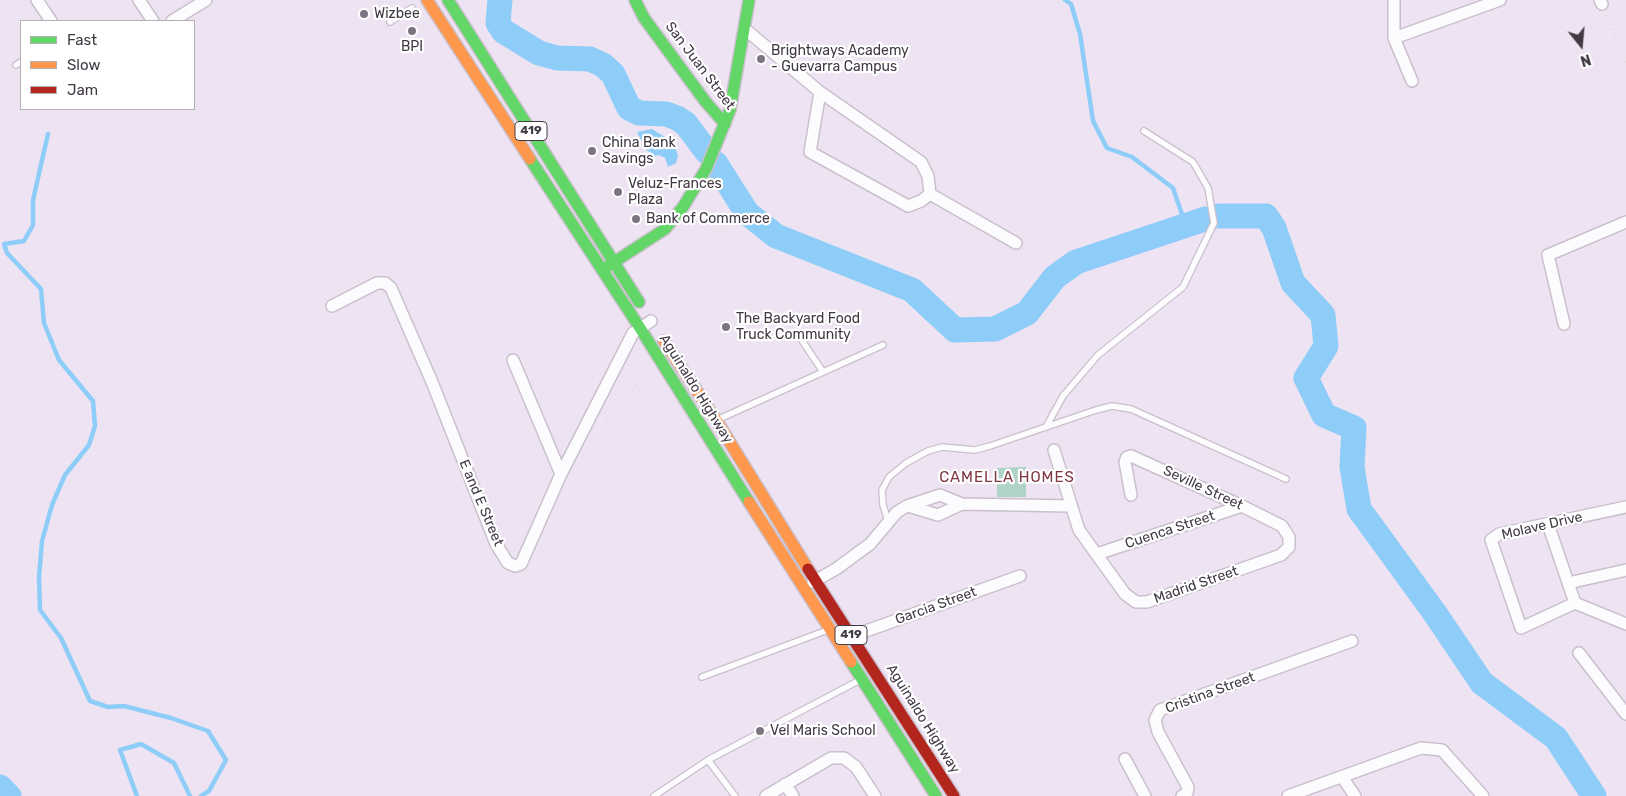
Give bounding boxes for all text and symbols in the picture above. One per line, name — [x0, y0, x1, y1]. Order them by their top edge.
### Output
place label: Wizbee — [374, 6, 420, 22]
marker: Wizbee — [358, 8, 370, 20]
street label: San Juan Street — [661, 19, 739, 113]
legend — [20, 20, 195, 110]
north arrow — [1556, 20, 1606, 70]
marker: BPI — [406, 25, 418, 37]
text: Fast — [67, 31, 97, 49]
place label: BPI — [401, 39, 423, 55]
place label: Brightways Academy - Guevarra Campus — [771, 43, 909, 75]
text: N — [1578, 50, 1593, 69]
marker: Brightways Academy - Guevarra Campus — [755, 53, 767, 65]
text: Slow — [67, 56, 100, 74]
text: Jam — [67, 81, 98, 99]
road number: 419 — [515, 122, 547, 140]
place label: China Bank Savings — [602, 135, 676, 168]
marker: China Bank Savings — [586, 145, 598, 157]
place label: Veluz-Frances Plaza — [628, 176, 722, 208]
marker: Veluz-Frances Plaza — [612, 186, 624, 198]
place label: Bank of Commerce — [646, 211, 770, 227]
marker: Bank of Commerce — [630, 213, 642, 225]
place label: The Backyard Food Truck Community — [736, 311, 860, 344]
marker: The Backyard Food Truck Community — [720, 321, 732, 333]
street label: Aguinaldo Highway — [656, 331, 736, 447]
street label: E and E Street — [455, 457, 507, 549]
street label: Seville Street — [1160, 462, 1246, 514]
district label: CAMELLA HOMES — [938, 469, 1076, 487]
street label: Cuenca Street — [1123, 508, 1217, 552]
street label: Molave Drive — [1500, 509, 1584, 543]
street label: Madrid Street — [1152, 563, 1240, 607]
street label: Garcia Street — [893, 584, 979, 628]
road number: 419 — [835, 626, 867, 644]
street label: Aguinaldo Highway — [883, 661, 963, 777]
street label: Cristina Street — [1163, 669, 1257, 717]
place label: Vel Maris School — [770, 723, 876, 739]
marker: Vel Maris School — [754, 725, 766, 737]

